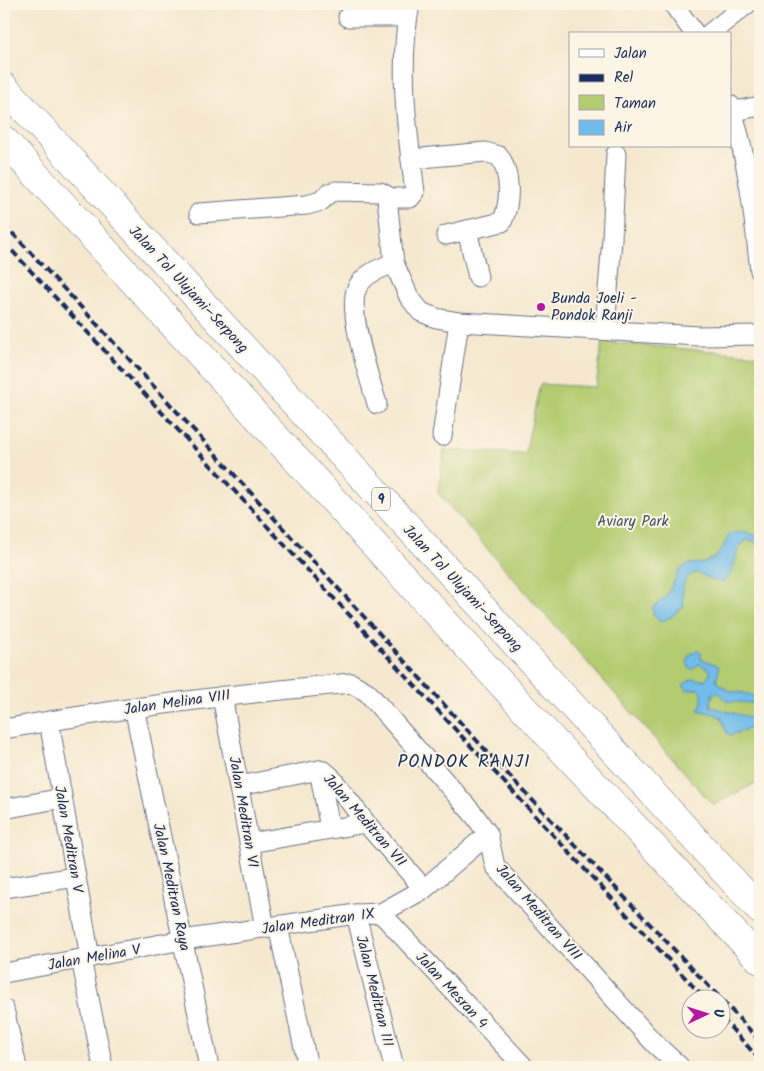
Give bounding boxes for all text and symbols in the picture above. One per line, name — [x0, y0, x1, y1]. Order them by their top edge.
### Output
legend — [569, 32, 732, 148]
text: Jalan — [614, 42, 647, 66]
text: Rel — [614, 66, 634, 90]
text: Taman — [614, 92, 656, 116]
text: Air — [614, 116, 633, 140]
street label: Jalan Tol Ulujami–Serpong — [122, 220, 254, 359]
place label: Bunda Joeli - Pondok Ranji — [551, 287, 637, 328]
marker: Bunda Joeli - Pondok Ranji — [535, 301, 547, 313]
road number: 9 — [372, 488, 390, 510]
park label: Aviary Park — [597, 510, 670, 534]
street label: Jalan Tol Ulujami–Serpong — [396, 519, 528, 658]
street label: Jalan Melina VIII — [122, 684, 232, 722]
district label: PONDOK RANJI — [397, 748, 531, 777]
street label: Jalan Meditran VI — [221, 755, 265, 870]
street label: Jalan Meditran VII — [317, 768, 412, 873]
street label: Jalan Meditran V — [47, 784, 89, 896]
street label: Jalan Meditran Raya — [146, 821, 196, 953]
street label: Jalan Meditran VIII — [489, 859, 588, 967]
street label: Jalan Meditran IX — [260, 902, 377, 942]
street label: Jalan Meditran III — [349, 933, 400, 1050]
street label: Jalan Melina V — [46, 938, 143, 978]
street label: Jalan Mesran 4 — [409, 947, 493, 1035]
north arrow — [682, 988, 732, 1038]
text: U — [707, 1008, 729, 1019]

